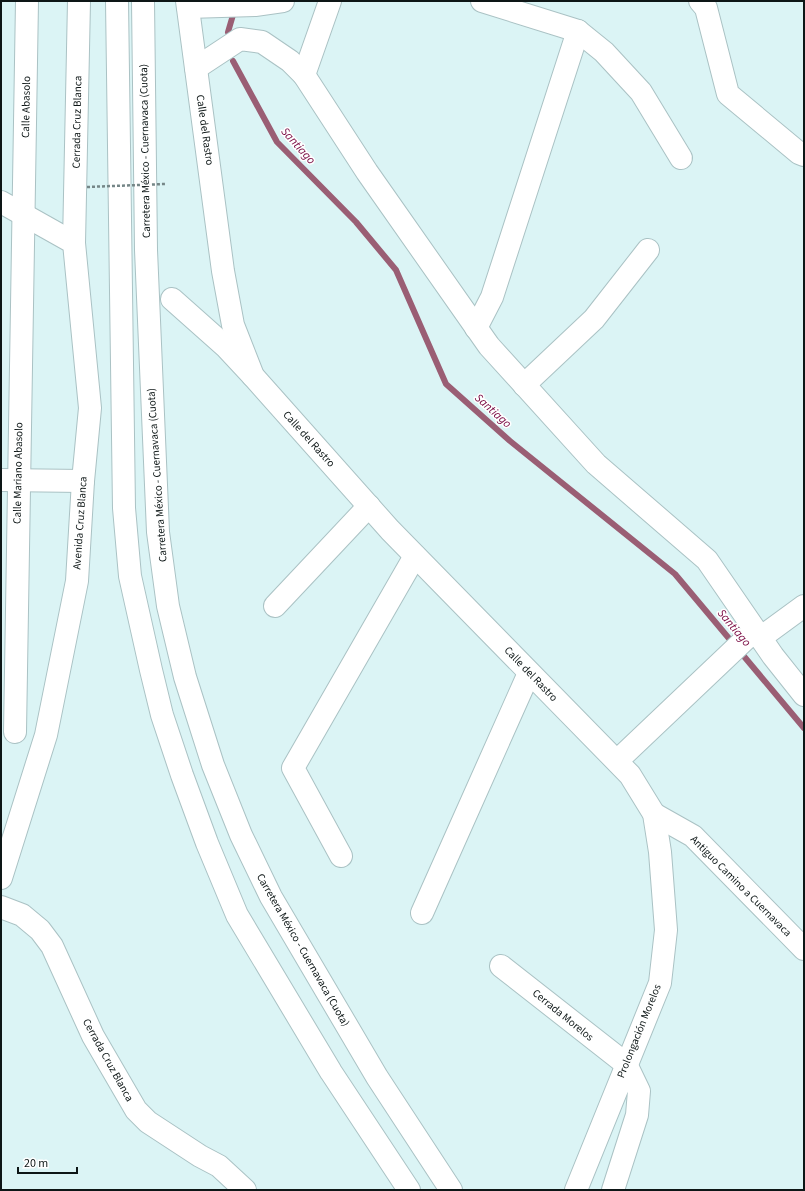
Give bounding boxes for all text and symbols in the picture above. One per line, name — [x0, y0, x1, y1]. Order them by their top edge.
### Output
street label: Carretera México - Cuernavaca (Cuota) — [136, 64, 154, 238]
street label: Calle Abasolo — [18, 76, 34, 138]
street label: Cerrada Cruz Blanca — [69, 76, 85, 168]
street label: Calle del Rastro — [193, 94, 217, 166]
water label: Santiago — [277, 124, 319, 168]
street label: Carretera México - Cuernavaca (Cuota) — [143, 388, 171, 562]
water label: Santiago — [471, 390, 515, 432]
street label: Calle del Rastro — [280, 408, 338, 470]
street label: Calle Mariano Abasolo — [10, 422, 26, 524]
street label: Avenida Cruz Blanca — [69, 476, 91, 570]
water label: Santiago — [713, 605, 755, 651]
street label: Calle del Rastro — [501, 643, 561, 705]
street label: Antiguo Camino a Cuernavaca — [687, 832, 795, 940]
street label: Carretera México - Cuernavaca (Cuota) — [253, 871, 353, 1029]
street label: Prolongación Morelos — [613, 981, 665, 1080]
street label: Cerrada Morelos — [529, 986, 597, 1045]
street label: Cerrada Cruz Blanca — [79, 1016, 137, 1104]
scale bar — [18, 1149, 77, 1175]
text: 20 m — [24, 1155, 48, 1172]

